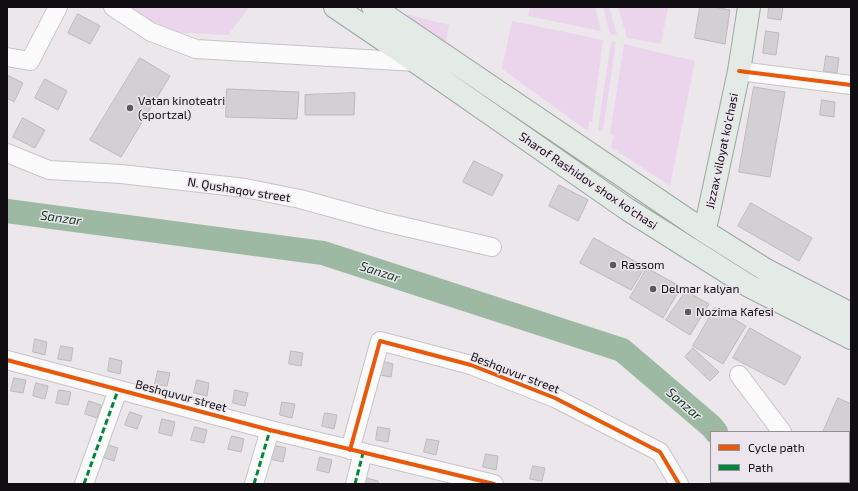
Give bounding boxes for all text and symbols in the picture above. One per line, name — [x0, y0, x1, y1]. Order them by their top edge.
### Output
street label: Jizzax viloyat ko'chasi — [703, 92, 741, 210]
place label: Vatan kinoteatri (sportzal) — [138, 94, 225, 122]
marker: Vatan kinoteatri (sportzal) — [125, 103, 135, 113]
street label: Sharof Rashidov shox ko'chasi — [516, 129, 660, 233]
street label: N. Qushaqov street — [187, 175, 291, 205]
water label: Sanzar — [39, 207, 83, 229]
water label: Sanzar — [358, 258, 402, 286]
place label: Rassom — [621, 258, 665, 272]
marker: Rassom — [608, 260, 618, 270]
place label: Delmar kalyan — [661, 282, 739, 296]
marker: Delmar kalyan — [648, 284, 658, 294]
place label: Nozima Kafesi — [696, 305, 774, 319]
marker: Nozima Kafesi — [683, 307, 693, 317]
street label: Beshquvur street — [468, 349, 562, 397]
street label: Beshquvur street — [134, 377, 228, 415]
water label: Sanzar — [663, 385, 705, 423]
legend — [710, 431, 850, 483]
text: Cycle path — [748, 440, 805, 454]
text: Path — [748, 460, 773, 474]

